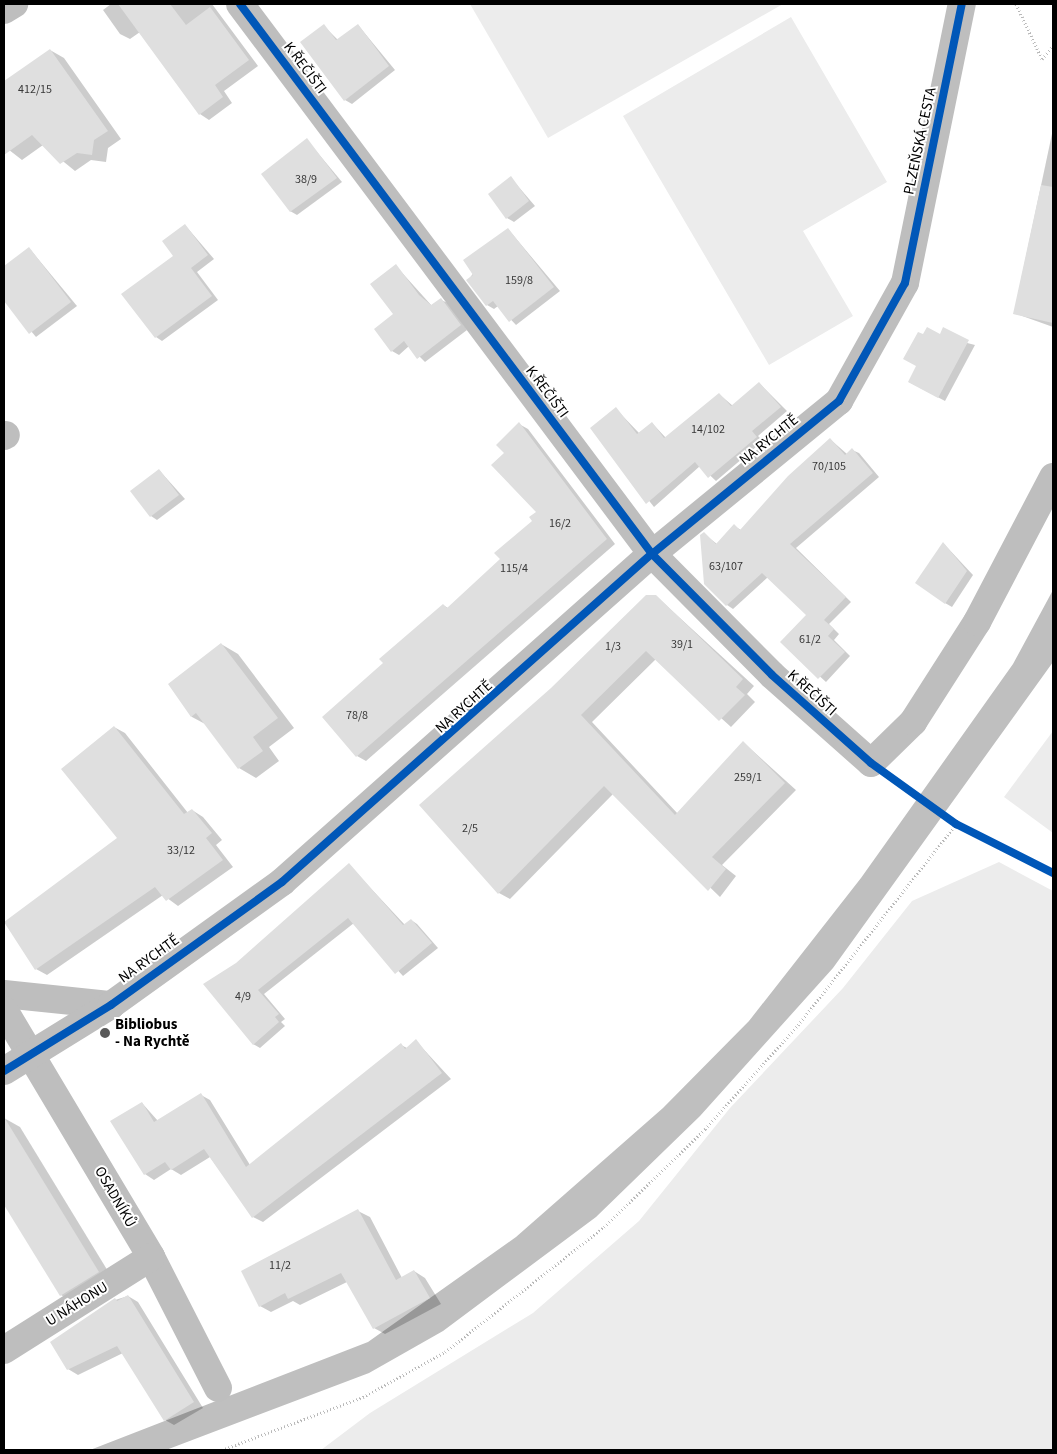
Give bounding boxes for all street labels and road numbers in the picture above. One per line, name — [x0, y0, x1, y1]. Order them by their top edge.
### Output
street label: K ŘEČIŠTI — [280, 38, 330, 98]
street label: PLZEŇSKÁ CESTA — [900, 86, 940, 196]
street label: K ŘEČIŠTI — [522, 362, 572, 422]
street label: NA RYCHTĚ — [736, 411, 802, 469]
street label: K ŘEČIŠTI — [784, 666, 840, 720]
street label: NA RYCHTĚ — [432, 677, 496, 737]
street label: NA RYCHTĚ — [115, 931, 183, 987]
street label: OSADNÍKŮ — [90, 1163, 140, 1231]
street label: U NÁHONU — [43, 1278, 111, 1330]

